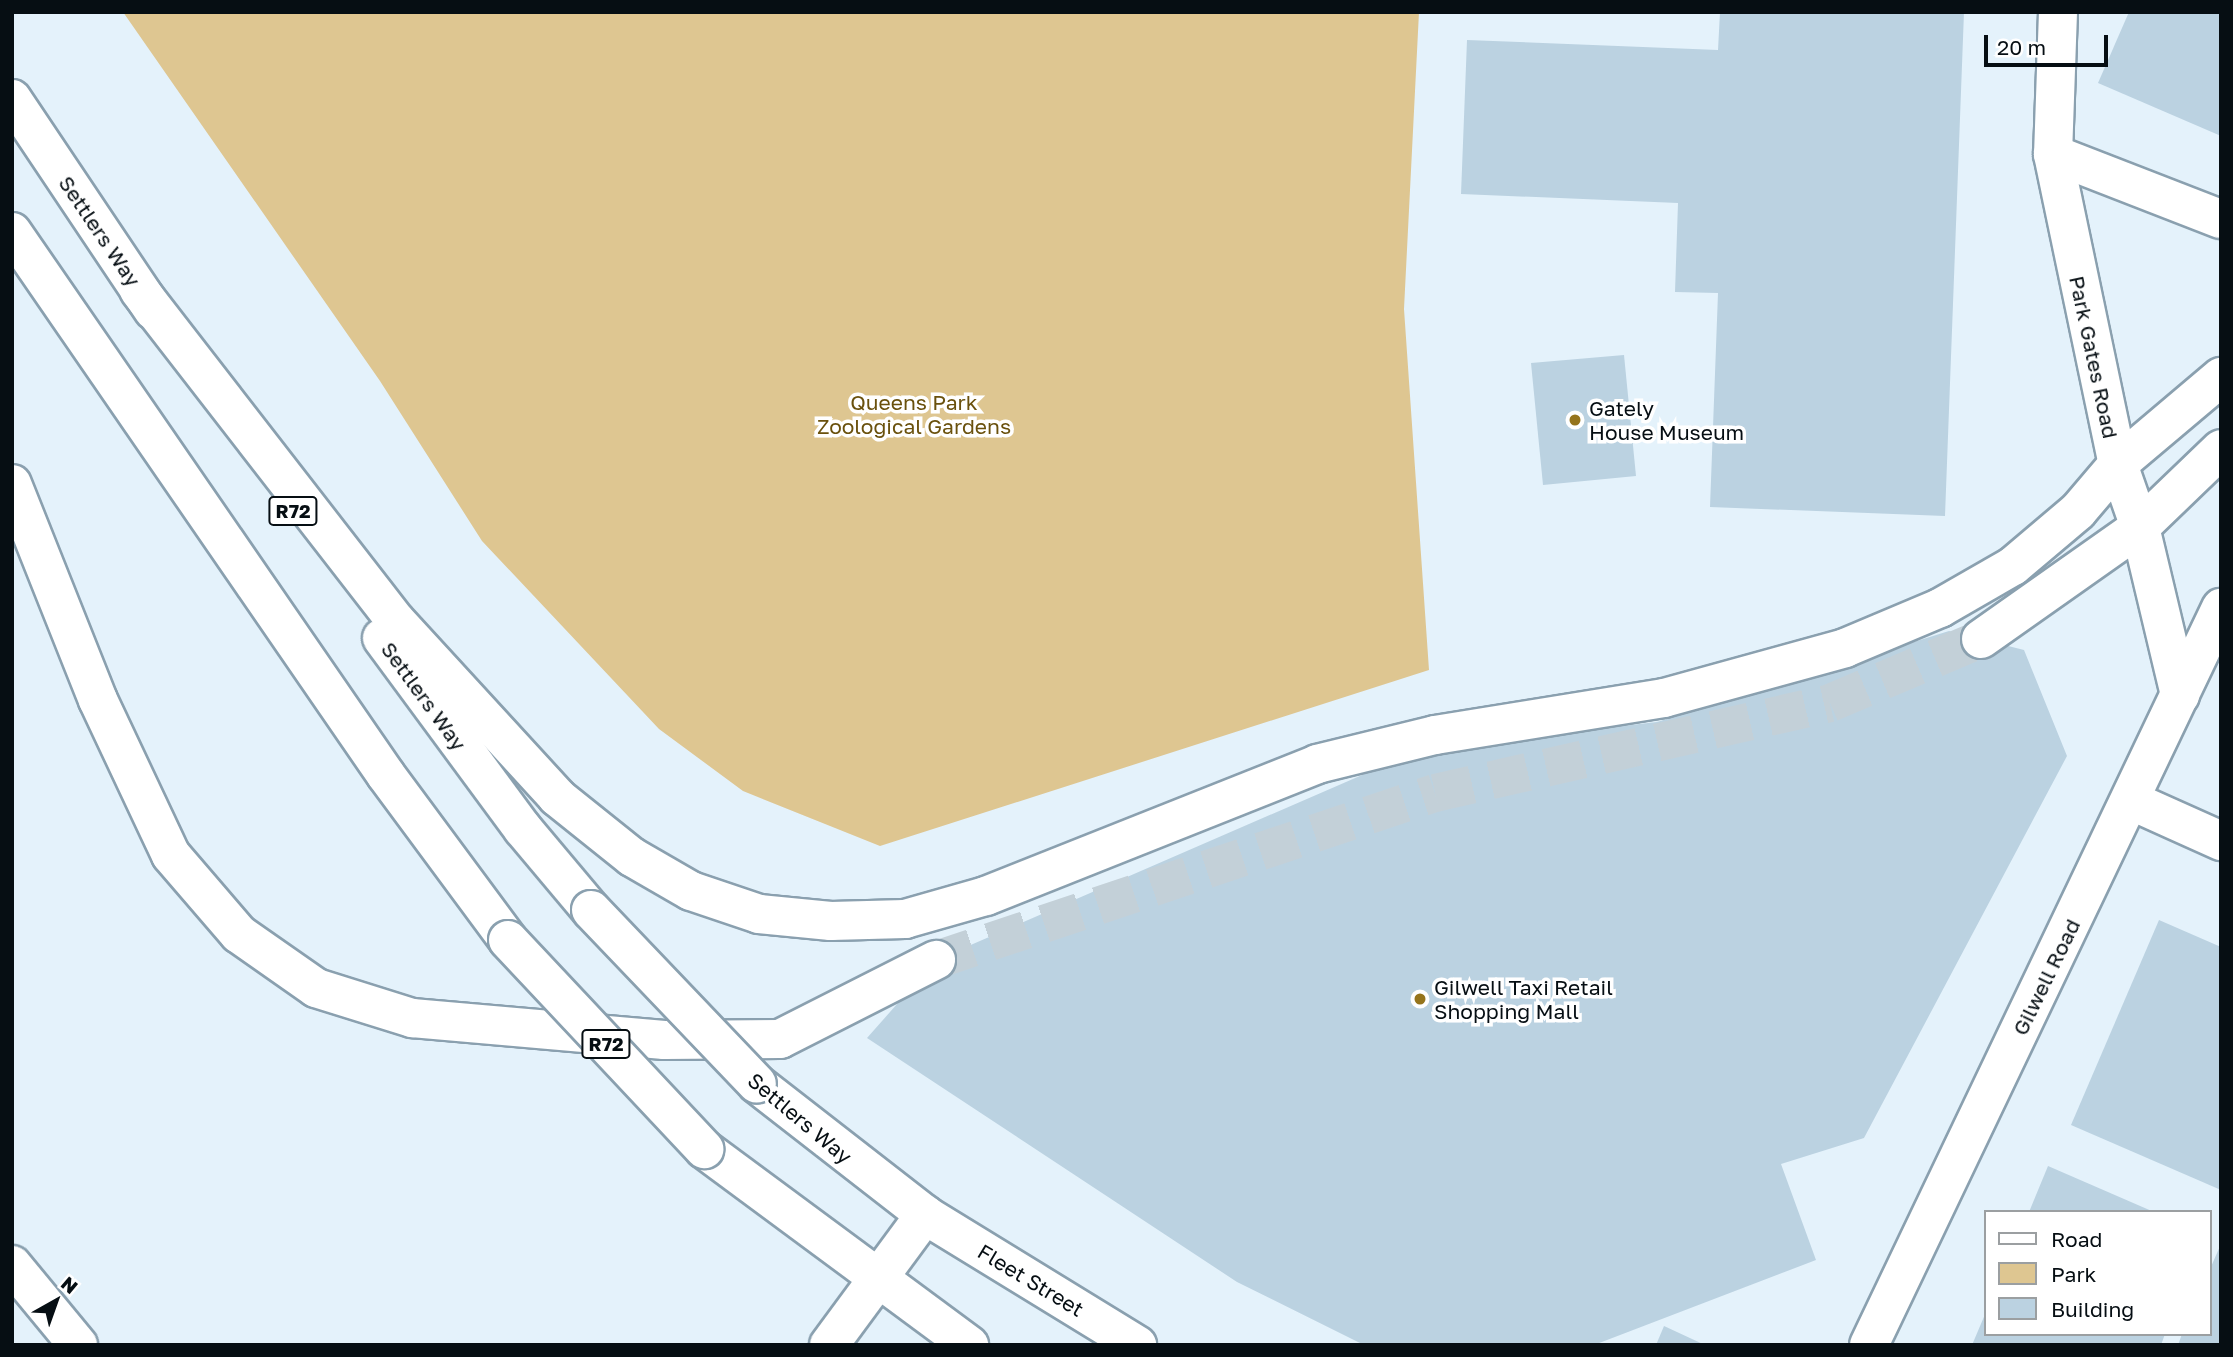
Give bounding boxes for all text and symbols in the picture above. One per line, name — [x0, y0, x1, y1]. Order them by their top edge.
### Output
scale bar — [1988, 21, 2112, 65]
text: 20 m — [1997, 34, 2046, 60]
street label: Settlers Way — [54, 171, 146, 291]
street label: Park Gates Road — [2064, 273, 2124, 441]
park label: Queens Park Zoological Gardens — [817, 389, 1011, 439]
place label: Gately House Museum — [1589, 395, 1744, 445]
marker: Gately House Museum — [1567, 412, 1583, 428]
road number: R72 — [267, 496, 319, 526]
street label: Settlers Way — [376, 637, 472, 755]
street label: Gilwell Road — [2007, 915, 2085, 1039]
place label: Gilwell Taxi Retail Shopping Mall — [1434, 974, 1613, 1024]
marker: Gilwell Taxi Retail Shopping Mall — [1412, 991, 1428, 1007]
road number: R72 — [580, 1028, 632, 1060]
street label: Settlers Way — [743, 1067, 857, 1169]
legend — [1984, 1210, 2212, 1336]
text: Road — [2051, 1226, 2102, 1252]
street label: Fleet Street — [973, 1239, 1089, 1321]
text: Park — [2051, 1261, 2096, 1287]
north arrow — [21, 1266, 91, 1336]
text: N — [57, 1271, 83, 1298]
text: Building — [2051, 1296, 2134, 1322]

